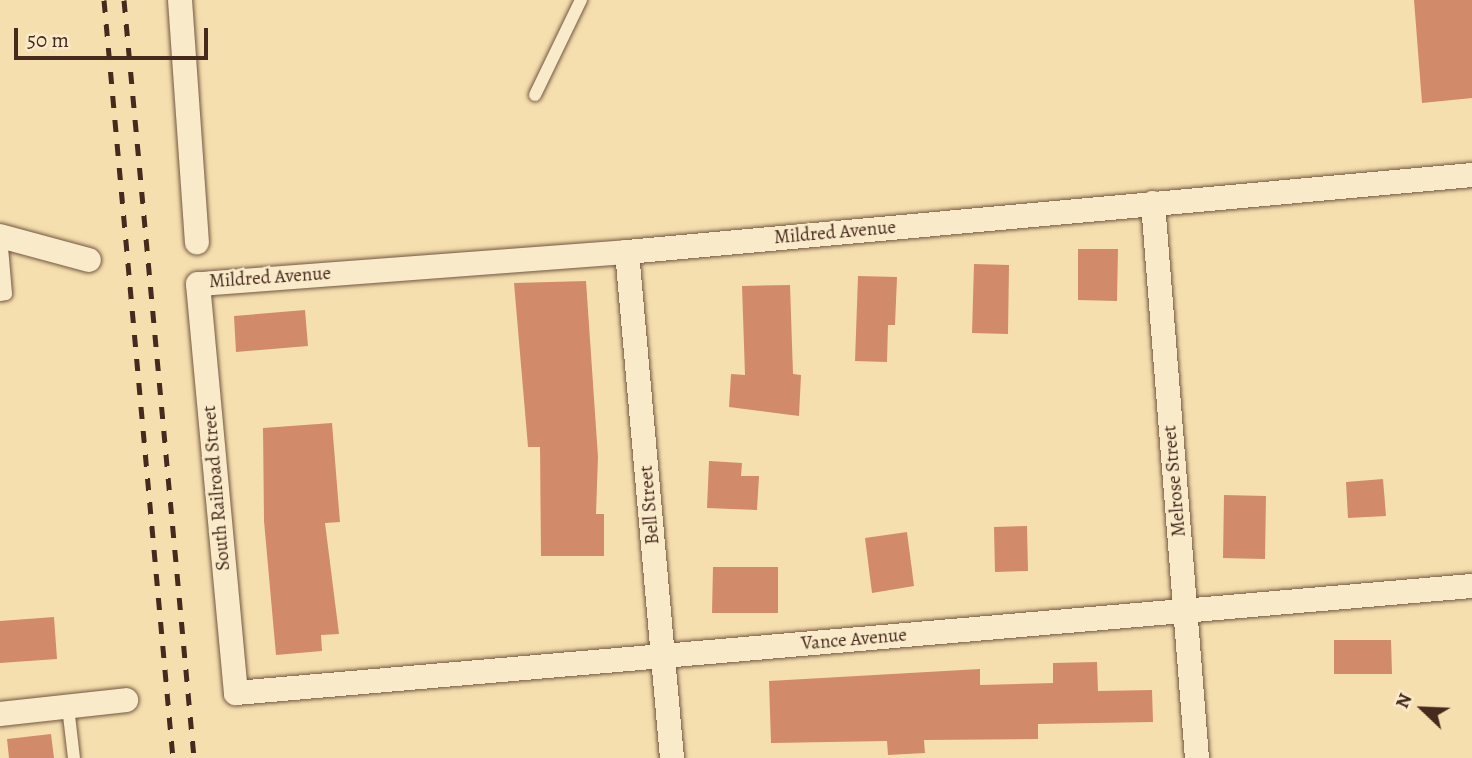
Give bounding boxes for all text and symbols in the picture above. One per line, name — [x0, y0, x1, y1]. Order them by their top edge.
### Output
scale bar — [18, 14, 212, 58]
text: 50 m — [27, 26, 69, 54]
street label: Mildred Avenue — [773, 216, 897, 250]
street label: Mildred Avenue — [208, 262, 332, 294]
street label: South Railroad Street — [198, 404, 236, 572]
street label: Melrose Street — [1159, 424, 1191, 538]
street label: Bell Street — [635, 464, 665, 546]
street label: Vance Avenue — [800, 624, 908, 656]
north arrow — [1388, 674, 1458, 744]
text: N — [1389, 689, 1418, 712]

